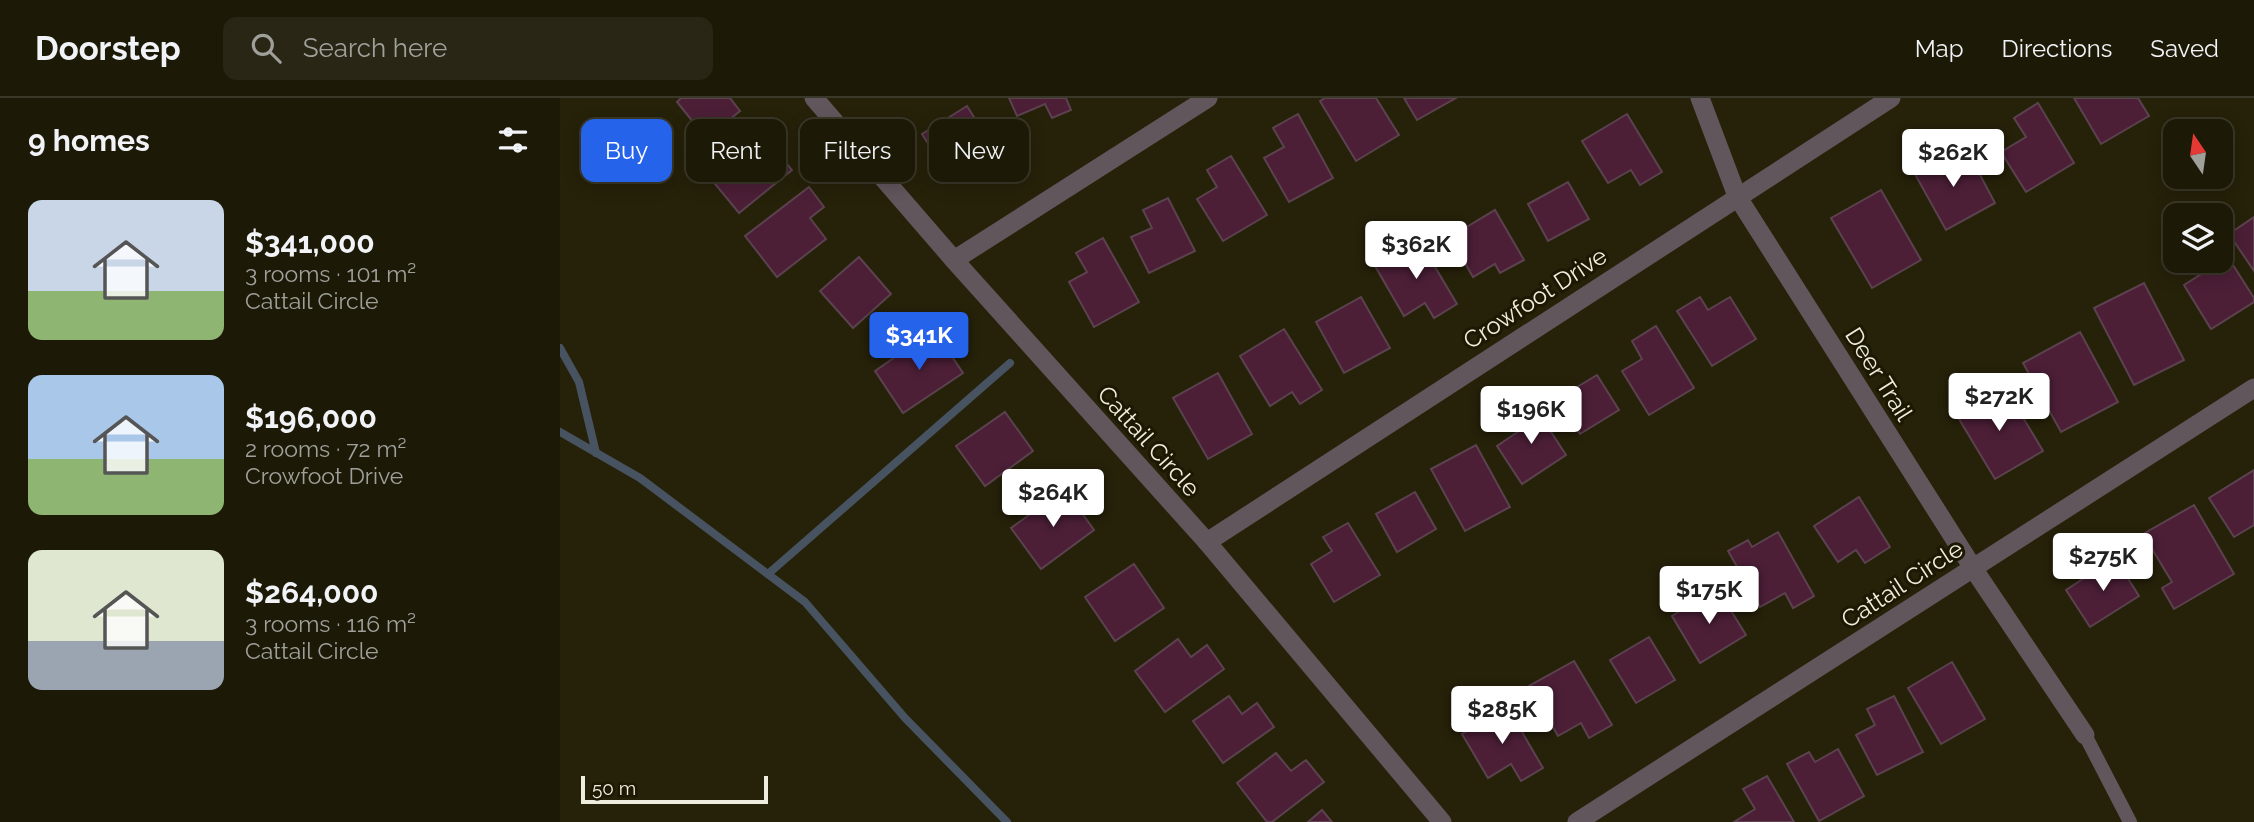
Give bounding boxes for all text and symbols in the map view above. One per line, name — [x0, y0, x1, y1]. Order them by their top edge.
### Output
search box — [223, 17, 713, 80]
text: Doorstep — [35, 29, 181, 68]
icon: search — [247, 29, 285, 67]
text: Search here — [303, 33, 447, 63]
text: Map — [1915, 34, 1964, 63]
text: Directions — [2002, 34, 2112, 63]
text: Saved — [2150, 34, 2219, 63]
chip: Buy — [581, 119, 672, 182]
chip: Rent — [686, 119, 786, 182]
chip: Filters — [800, 119, 915, 182]
chip: New — [929, 119, 1029, 182]
north arrow — [2163, 119, 2233, 189]
map controls — [2163, 119, 2233, 273]
icon: filters — [494, 121, 532, 159]
text: 9 homes — [28, 123, 150, 158]
pin: $262K — [1904, 130, 2002, 189]
text: $262K — [1918, 138, 1988, 165]
button: layers — [2163, 203, 2233, 273]
pin: $362K — [1367, 222, 1465, 281]
text: $341,000 — [245, 225, 375, 260]
icon: home — [84, 228, 168, 312]
text: $362K — [1381, 230, 1451, 257]
street label: Crowfoot Drive — [1458, 241, 1612, 355]
text: 3 rooms · 101 m² — [245, 260, 416, 287]
text: Cattail Circle — [245, 287, 378, 314]
pin: $341K — [870, 313, 968, 372]
text: $341K — [885, 321, 953, 348]
street label: Deer Trail — [1839, 322, 1919, 426]
pin: $272K — [1950, 374, 2048, 433]
street label: Cattail Circle — [1092, 380, 1206, 502]
text: $272K — [1965, 382, 2033, 409]
pin: $196K — [1482, 386, 1580, 446]
text: $196K — [1497, 395, 1565, 422]
text: $196,000 — [245, 400, 377, 435]
icon: home — [84, 403, 168, 487]
text: 2 rooms · 72 m² — [245, 435, 406, 462]
text: Crowfoot Drive — [245, 462, 403, 489]
pin: $264K — [1004, 470, 1102, 529]
text: $264K — [1018, 478, 1088, 505]
pin: $275K — [2054, 533, 2152, 593]
street label: Cattail Circle — [1836, 534, 1968, 634]
text: $275K — [2069, 542, 2137, 569]
pin: $175K — [1660, 566, 1758, 626]
text: $264,000 — [245, 575, 379, 610]
text: $175K — [1676, 575, 1742, 602]
icon: home — [84, 578, 168, 662]
text: 3 rooms · 116 m² — [245, 610, 416, 637]
text: Cattail Circle — [245, 637, 378, 664]
pin: $285K — [1453, 686, 1551, 746]
text: $285K — [1467, 695, 1537, 722]
scale bar — [581, 773, 768, 805]
text: 50 m — [592, 777, 636, 799]

